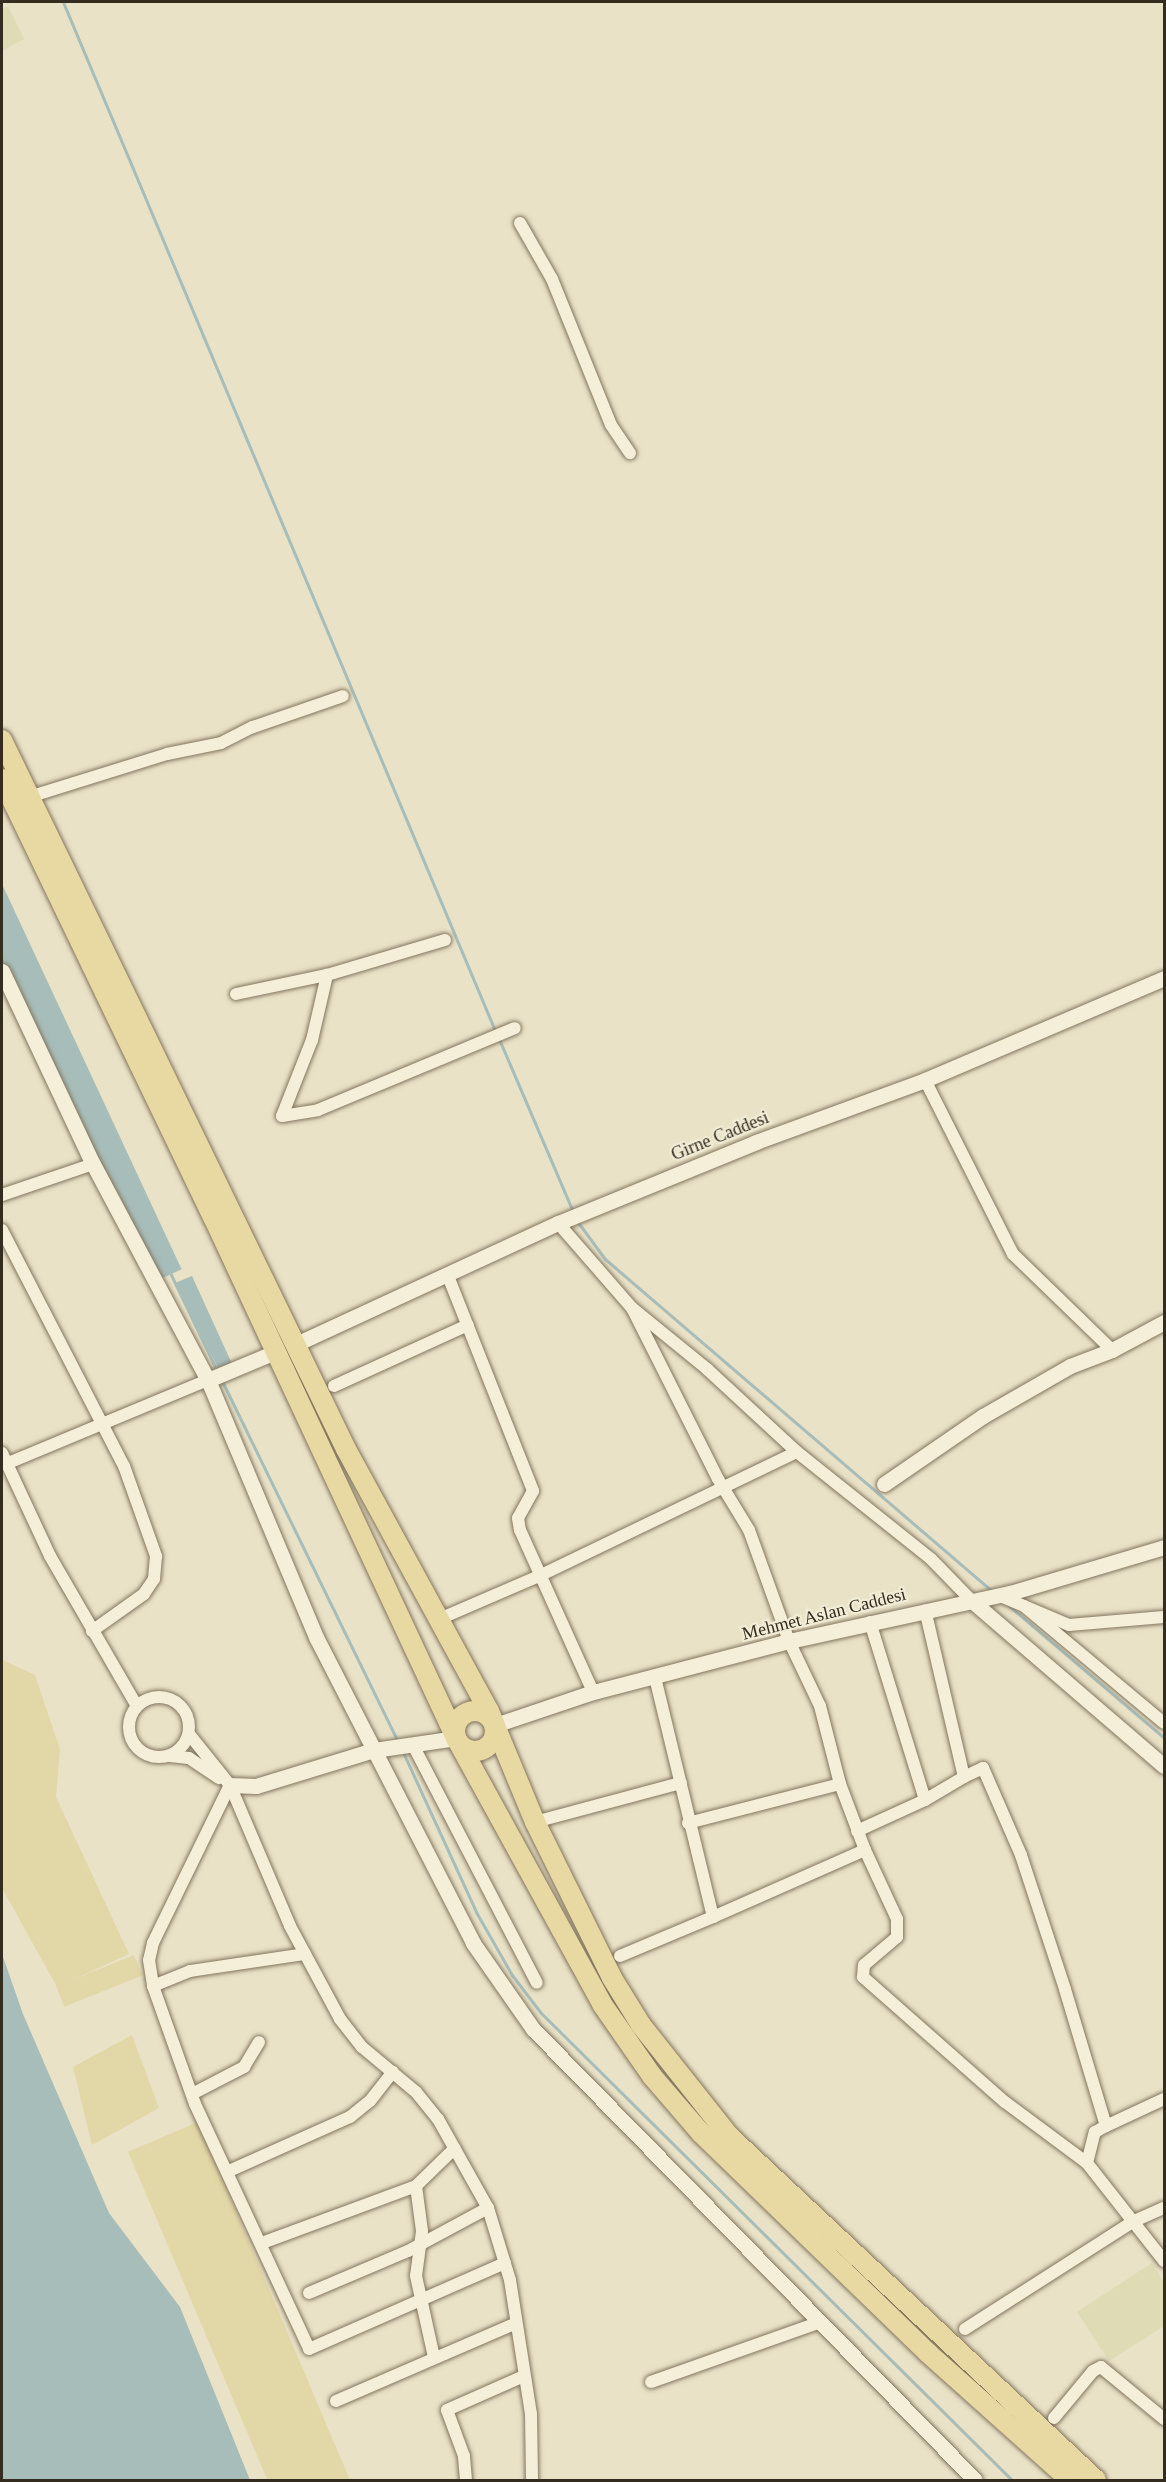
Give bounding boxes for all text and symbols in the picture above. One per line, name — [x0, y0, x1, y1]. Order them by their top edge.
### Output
street label: Girne Caddesi — [668, 1107, 772, 1165]
street label: Mehmet Aslan Caddesi — [739, 1583, 909, 1645]

